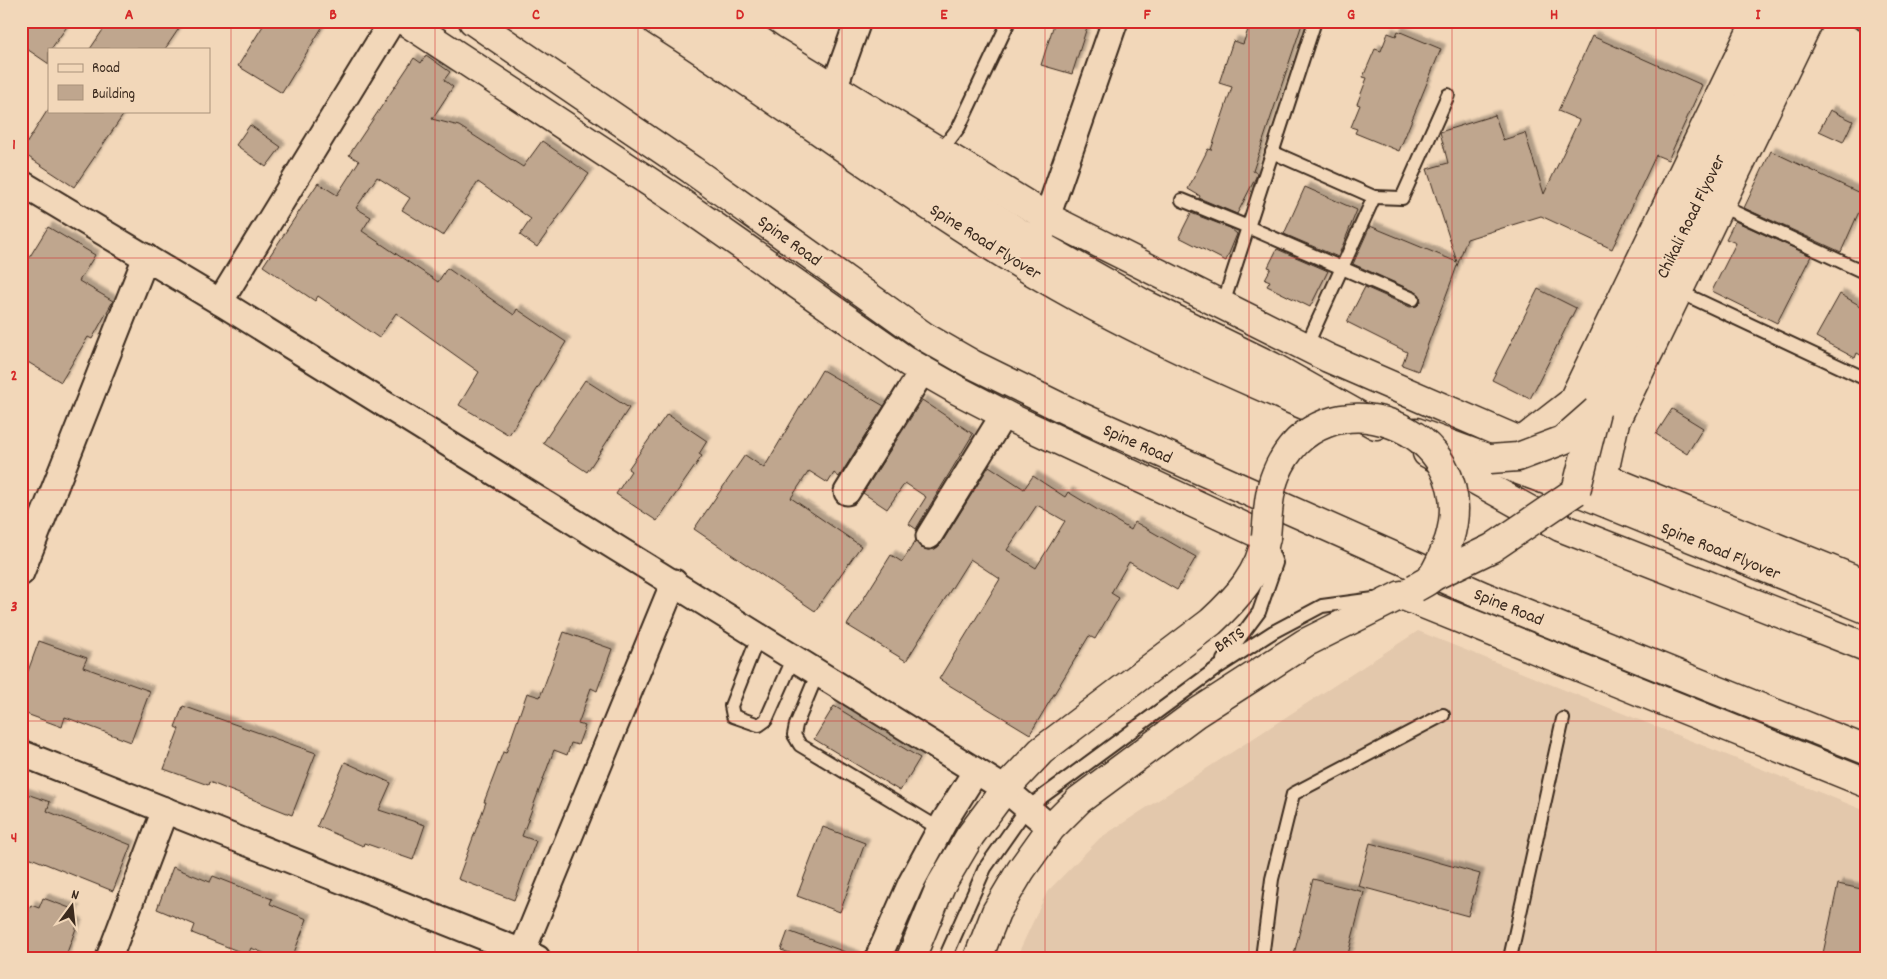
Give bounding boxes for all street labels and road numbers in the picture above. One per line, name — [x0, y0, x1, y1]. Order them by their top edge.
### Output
street label: Chikali Road Flyover — [1651, 150, 1733, 283]
street label: Spine Road Flyover — [924, 199, 1046, 288]
street label: Spine Road — [751, 210, 826, 274]
street label: Spine Road — [1098, 419, 1176, 472]
street label: Spine Road Flyover — [1656, 517, 1784, 588]
street label: Spine Road — [1469, 583, 1547, 634]
street label: BRTS — [1210, 622, 1251, 660]

